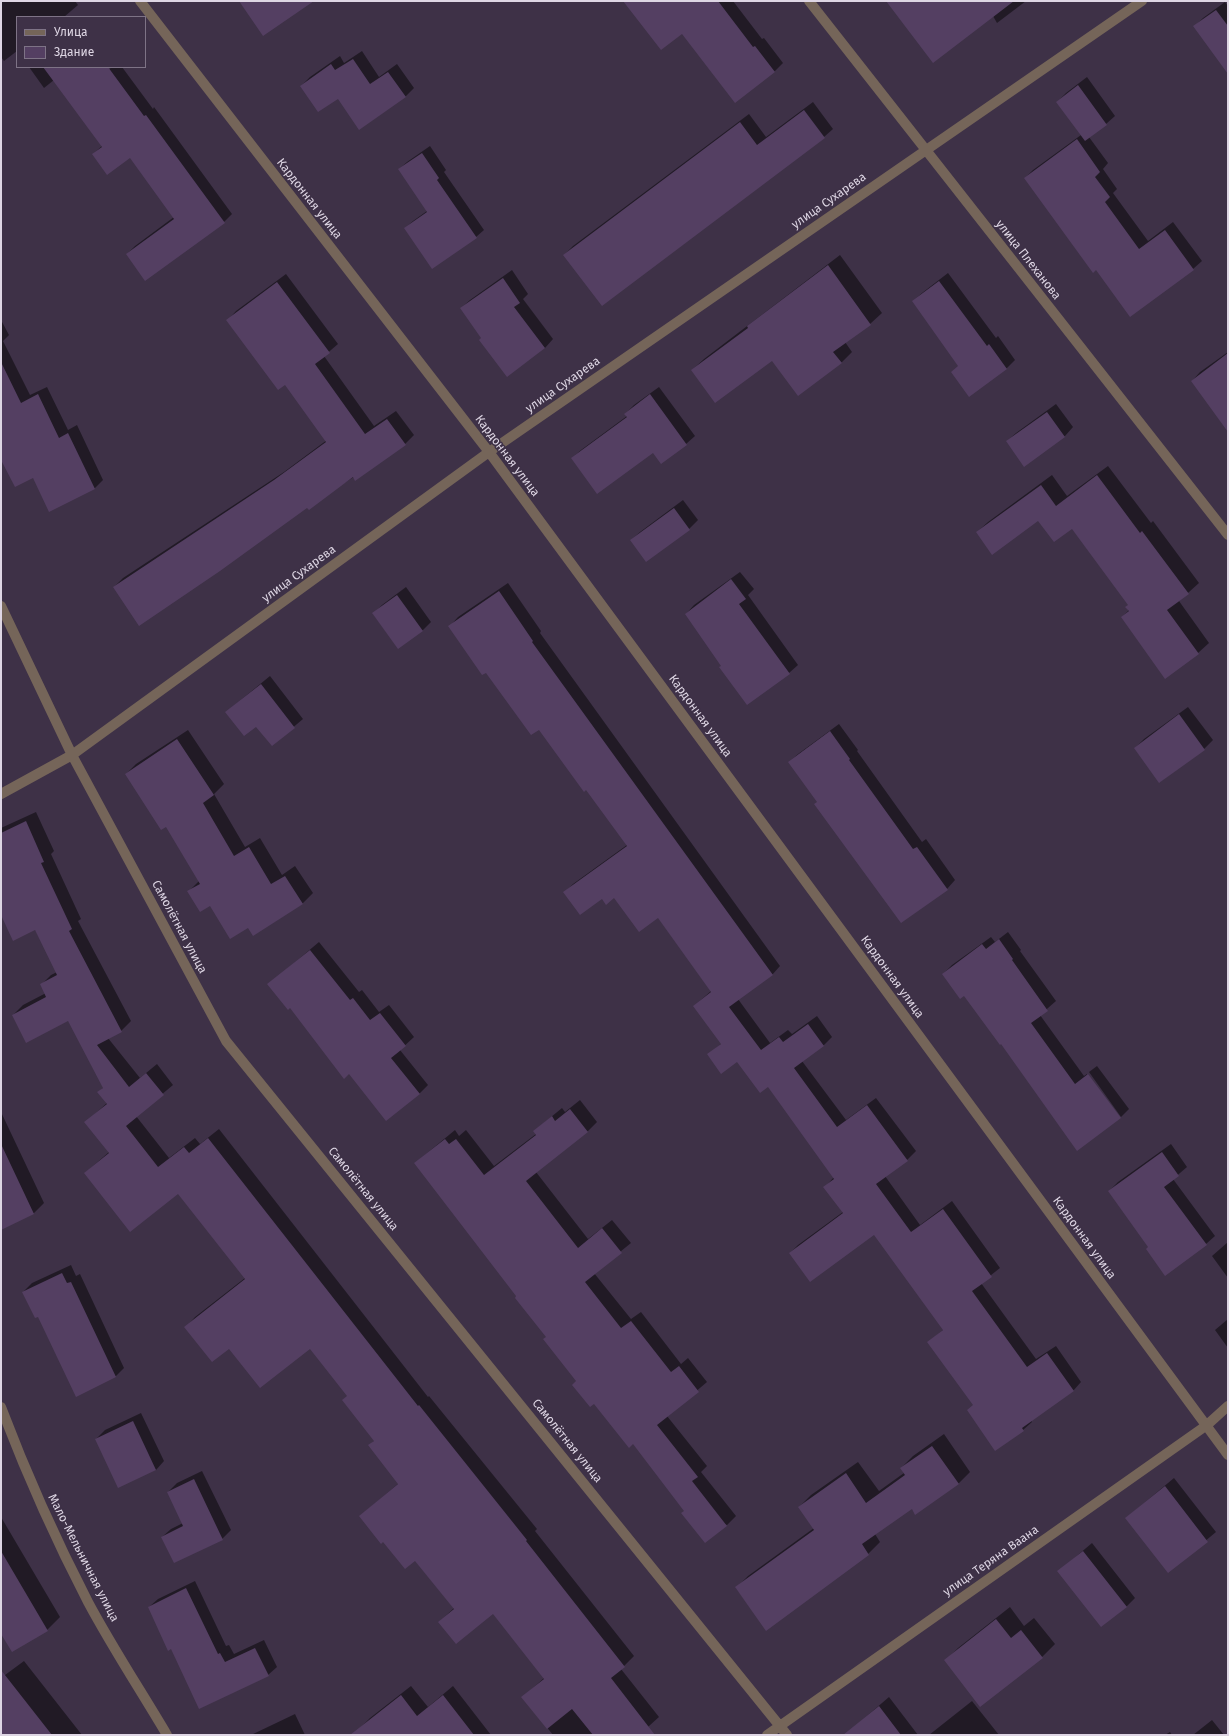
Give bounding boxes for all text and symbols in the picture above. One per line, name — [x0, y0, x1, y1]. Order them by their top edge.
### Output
legend — [16, 16, 146, 68]
text: Улица — [54, 25, 88, 39]
text: Здание — [54, 45, 94, 59]
street label: Кардонная улица — [273, 156, 345, 242]
street label: улица Сухарева — [789, 170, 869, 232]
street label: улица Плеханова — [992, 217, 1064, 303]
street label: улица Сухарева — [523, 354, 603, 416]
street label: Кардонная улица — [472, 412, 542, 500]
street label: улица Сухарева — [259, 542, 339, 606]
street label: Кардонная улица — [665, 672, 735, 760]
street label: Самолётная улица — [148, 878, 210, 976]
street label: Кардонная улица — [857, 933, 927, 1021]
street label: Самолётная улица — [325, 1144, 401, 1234]
street label: Кардонная улица — [1049, 1194, 1119, 1282]
street label: Самолётная улица — [529, 1396, 605, 1486]
street label: Мало-Мельничная улица — [45, 1492, 121, 1624]
street label: улица Теряна Ваана — [941, 1523, 1041, 1599]

